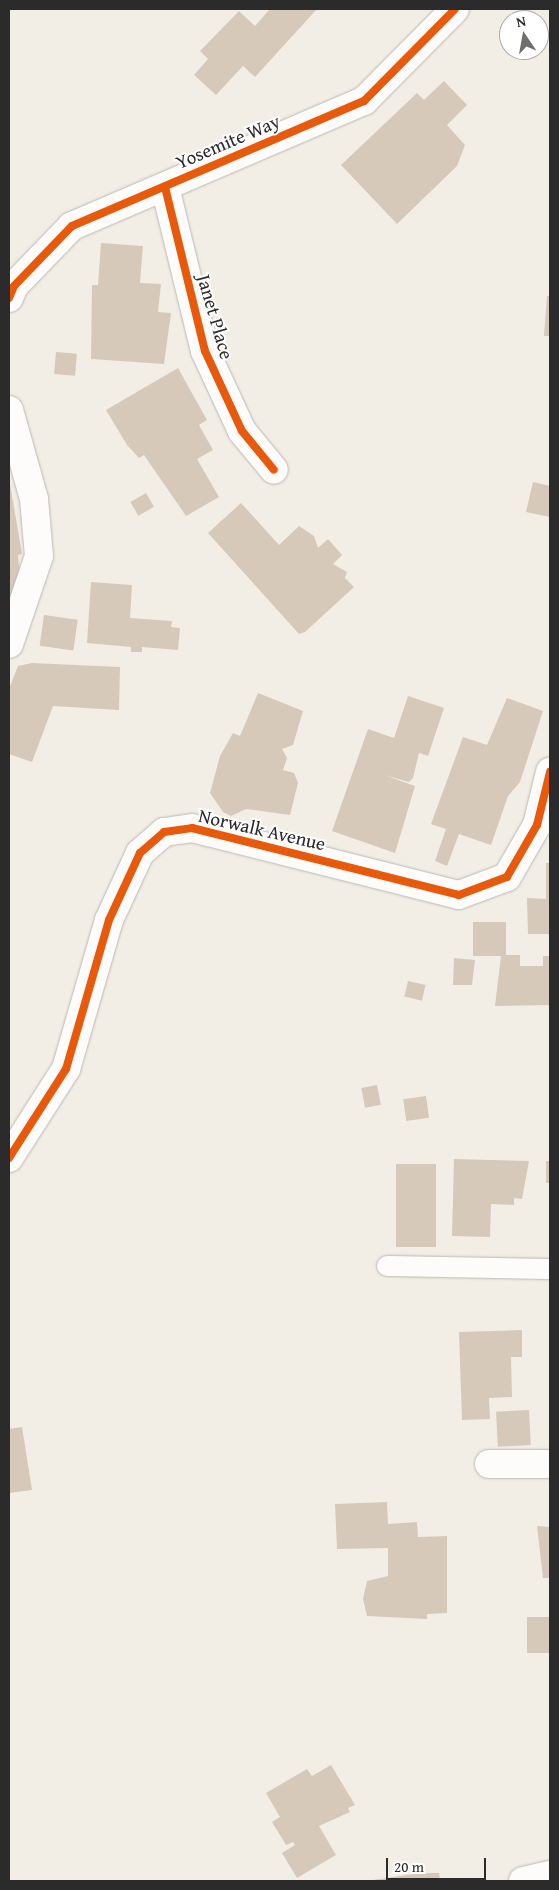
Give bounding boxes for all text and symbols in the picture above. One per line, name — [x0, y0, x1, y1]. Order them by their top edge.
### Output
north arrow — [499, 10, 549, 60]
text: N — [514, 11, 528, 32]
street label: Yosemite Way — [172, 110, 284, 174]
street label: Janet Place — [192, 272, 238, 362]
street label: Norwalk Avenue — [196, 804, 328, 856]
scale bar — [389, 1848, 489, 1880]
text: 20 m — [394, 1856, 424, 1877]

